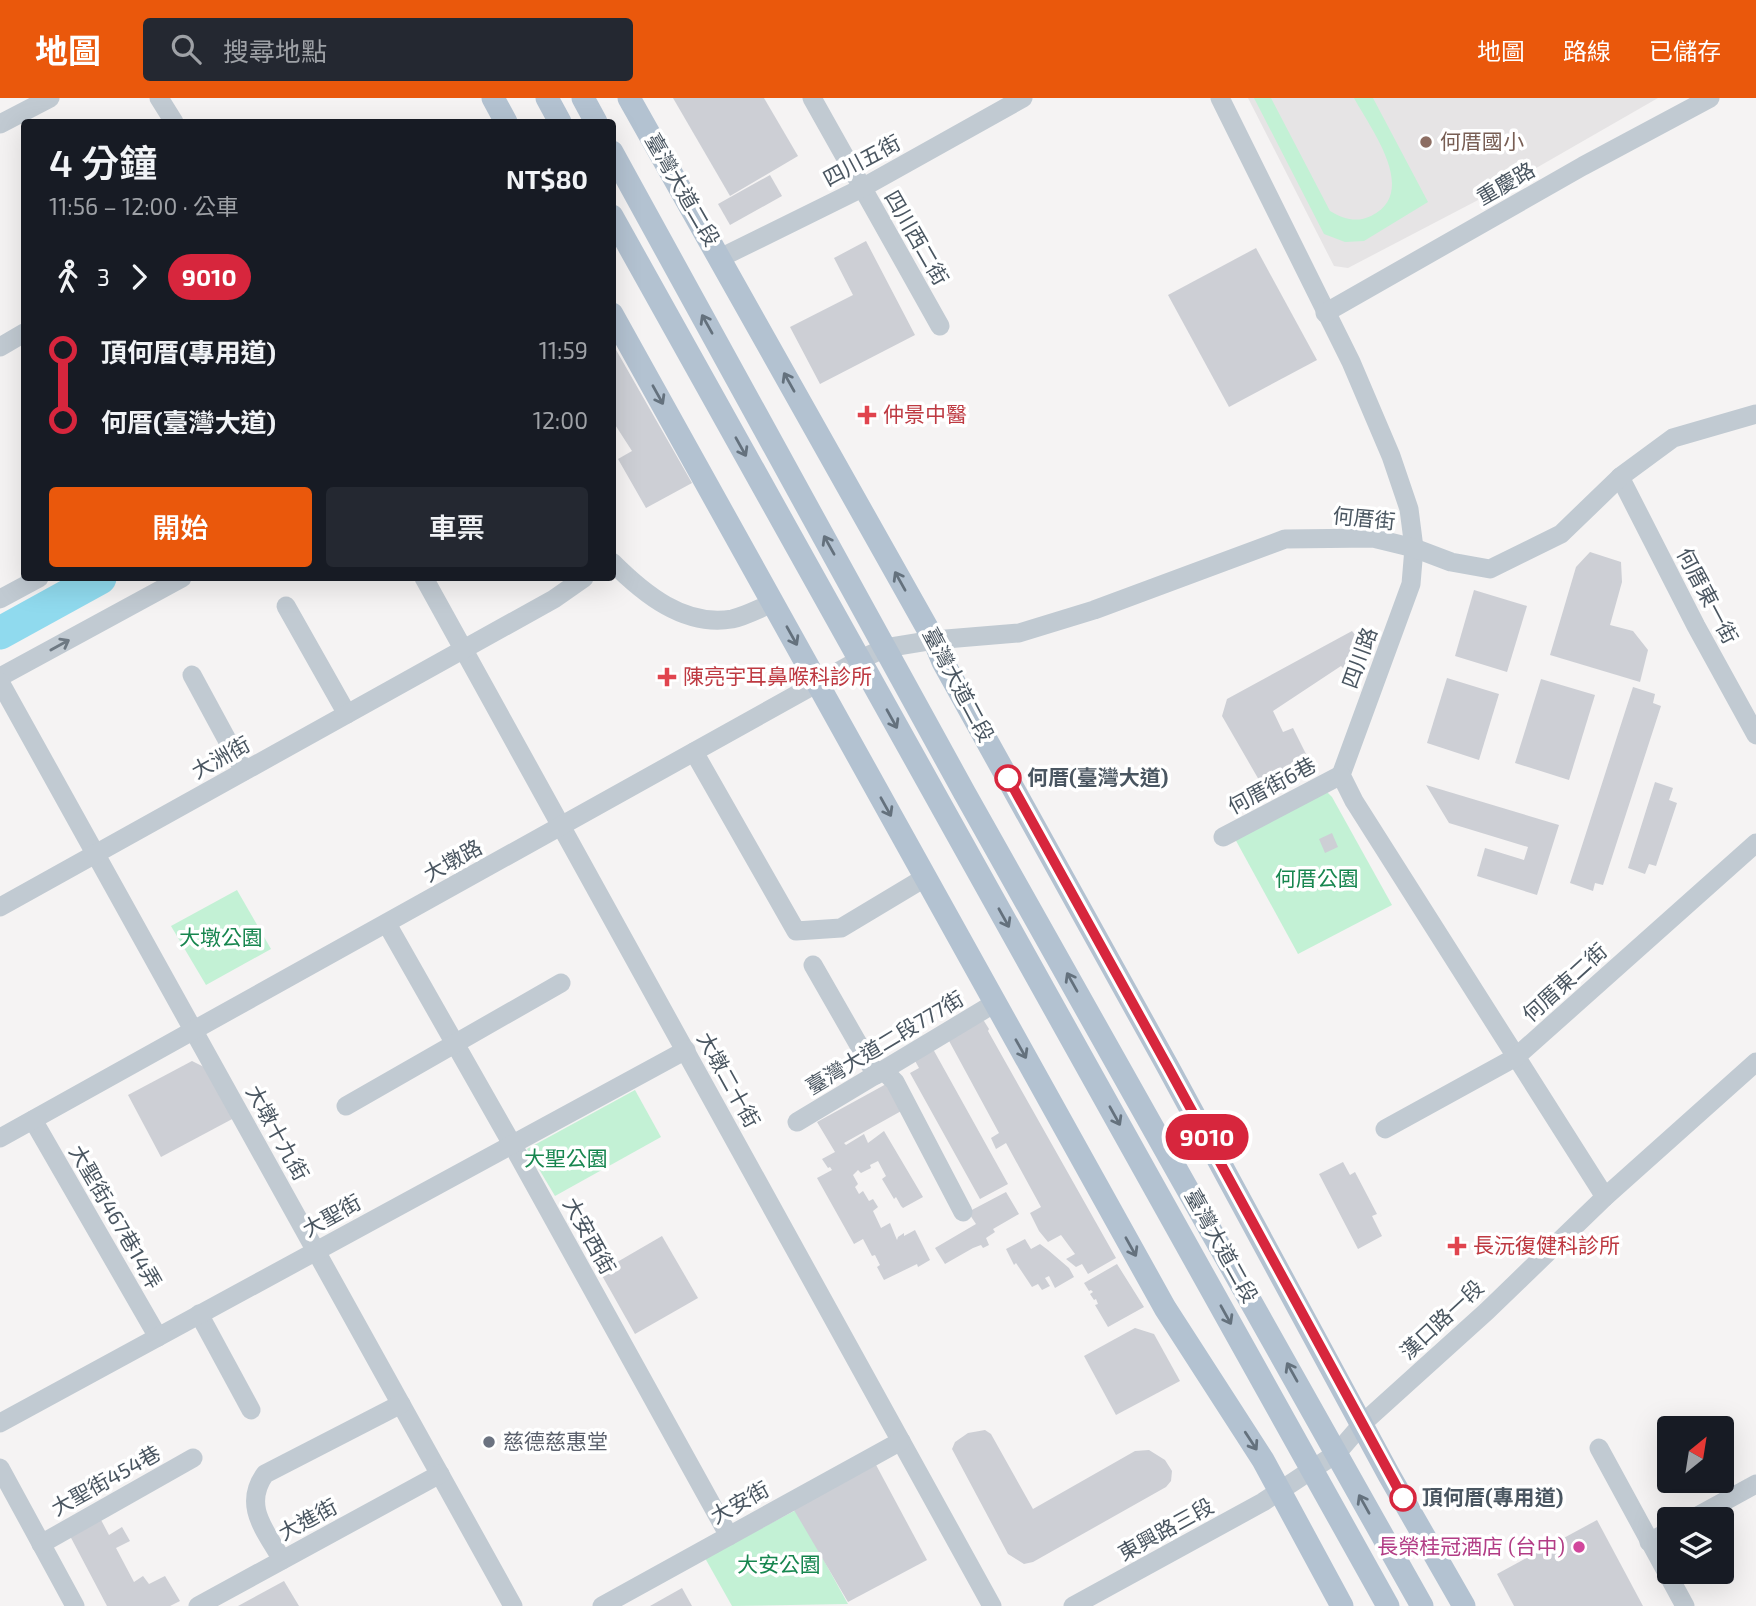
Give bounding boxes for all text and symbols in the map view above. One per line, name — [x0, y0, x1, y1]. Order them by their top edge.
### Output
search box — [143, 18, 633, 81]
text: 地圖 — [35, 30, 101, 70]
icon: search — [167, 30, 205, 68]
text: 搜尋地點 — [223, 35, 327, 66]
text: 地圖 — [1477, 36, 1525, 65]
text: 路線 — [1563, 36, 1611, 65]
text: 已儲存 — [1649, 36, 1721, 65]
street label: 臺灣大道二段 — [641, 128, 726, 250]
place label: 何厝國小 — [1440, 128, 1524, 153]
street label: 四川五街 — [818, 129, 904, 190]
marker: 何厝國小 — [1418, 134, 1434, 150]
text: 4 分鐘 — [49, 139, 157, 185]
street label: 重慶路 — [1472, 156, 1539, 209]
text: NT$80 — [506, 163, 588, 194]
street label: 四川西二街 — [880, 186, 954, 289]
text: 11:56 – 12:00 · 公車 — [49, 192, 239, 220]
icon: walk — [49, 258, 87, 296]
icon: forward — [120, 258, 158, 296]
text: 9010 — [182, 262, 237, 291]
text: 3 — [97, 263, 110, 291]
one-way arrow — [700, 314, 714, 335]
text: 頂何厝(專用道) — [101, 336, 276, 367]
text: 11:59 — [539, 336, 588, 364]
one-way arrow — [782, 373, 796, 393]
one-way arrow — [651, 384, 665, 404]
place label: 仲景中醫 — [883, 401, 967, 426]
marker: 仲景中醫 — [857, 405, 877, 425]
text: 何厝(臺灣大道) — [101, 406, 276, 437]
text: 12:00 — [533, 406, 588, 434]
one-way arrow — [734, 437, 748, 457]
button: 開始 — [49, 487, 312, 567]
button: 車票 — [326, 487, 588, 567]
street label: 何厝街 — [1332, 502, 1397, 533]
one-way arrow — [822, 535, 835, 556]
street label: 何厝東一街 — [1673, 543, 1744, 648]
one-way arrow — [893, 571, 907, 591]
street label: 臺灣大道二段 — [919, 623, 1000, 746]
street label: 四川路 — [1336, 624, 1381, 691]
one-way arrow — [785, 626, 799, 646]
one-way arrow — [49, 637, 70, 651]
place label: 陳亮宇耳鼻喉科診所 — [683, 663, 872, 688]
marker: 陳亮宇耳鼻喉科診所 — [657, 667, 677, 687]
one-way arrow — [886, 708, 900, 729]
street label: 大洲街 — [187, 730, 254, 783]
street label: 何厝街6巷 — [1223, 751, 1320, 818]
place label: 何厝(臺灣大道) — [1027, 764, 1168, 789]
marker: 何厝(臺灣大道) — [995, 765, 1021, 791]
one-way arrow — [880, 796, 893, 817]
street label: 大墩路 — [419, 833, 486, 886]
park label: 何厝公園 — [1275, 865, 1359, 890]
one-way arrow — [997, 907, 1011, 927]
park label: 大墩公園 — [179, 924, 263, 949]
street label: 何厝東二街 — [1517, 937, 1611, 1026]
one-way arrow — [1065, 973, 1079, 993]
street label: 臺灣大道二段777街 — [801, 985, 967, 1099]
street label: 大墩二十街 — [693, 1027, 766, 1131]
one-way arrow — [1014, 1038, 1028, 1058]
street label: 大墩十九街 — [242, 1080, 315, 1184]
one-way arrow — [1108, 1106, 1122, 1126]
line badge: 9010 — [1158, 1114, 1256, 1160]
text: 9010 — [1180, 1122, 1234, 1151]
street label: 大聖街467巷14弄 — [65, 1140, 168, 1293]
park label: 大聖公園 — [524, 1145, 608, 1170]
street label: 臺灣大道二段 — [1181, 1184, 1264, 1306]
street label: 大聖街 — [298, 1188, 365, 1241]
street label: 大安西街 — [559, 1192, 622, 1278]
place label: 長沅復健科診所 — [1473, 1232, 1620, 1257]
marker: 長沅復健科診所 — [1447, 1236, 1467, 1256]
one-way arrow — [1124, 1237, 1138, 1257]
street label: 漢口路一段 — [1394, 1274, 1488, 1364]
one-way arrow — [1219, 1304, 1233, 1324]
one-way arrow — [1285, 1363, 1299, 1383]
north arrow — [1657, 1416, 1734, 1493]
map controls — [1657, 1416, 1734, 1584]
place label: 慈德慈惠堂 — [503, 1428, 608, 1453]
one-way arrow — [1244, 1431, 1258, 1450]
marker: 慈德慈惠堂 — [481, 1434, 497, 1450]
street label: 大聖街454巷 — [46, 1439, 164, 1520]
street label: 大安街 — [706, 1475, 773, 1528]
place label: 頂何厝(專用道) — [1422, 1484, 1563, 1509]
marker: 頂何厝(專用道) — [1390, 1485, 1416, 1511]
street label: 東興路三段 — [1113, 1492, 1217, 1565]
street label: 大進街 — [274, 1493, 341, 1545]
one-way arrow — [1357, 1494, 1370, 1515]
button: layers — [1657, 1507, 1734, 1584]
place label: 長榮桂冠酒店 (台中) — [1377, 1533, 1565, 1558]
marker: 長榮桂冠酒店 (台中) — [1571, 1539, 1587, 1555]
park label: 大安公園 — [737, 1551, 821, 1576]

